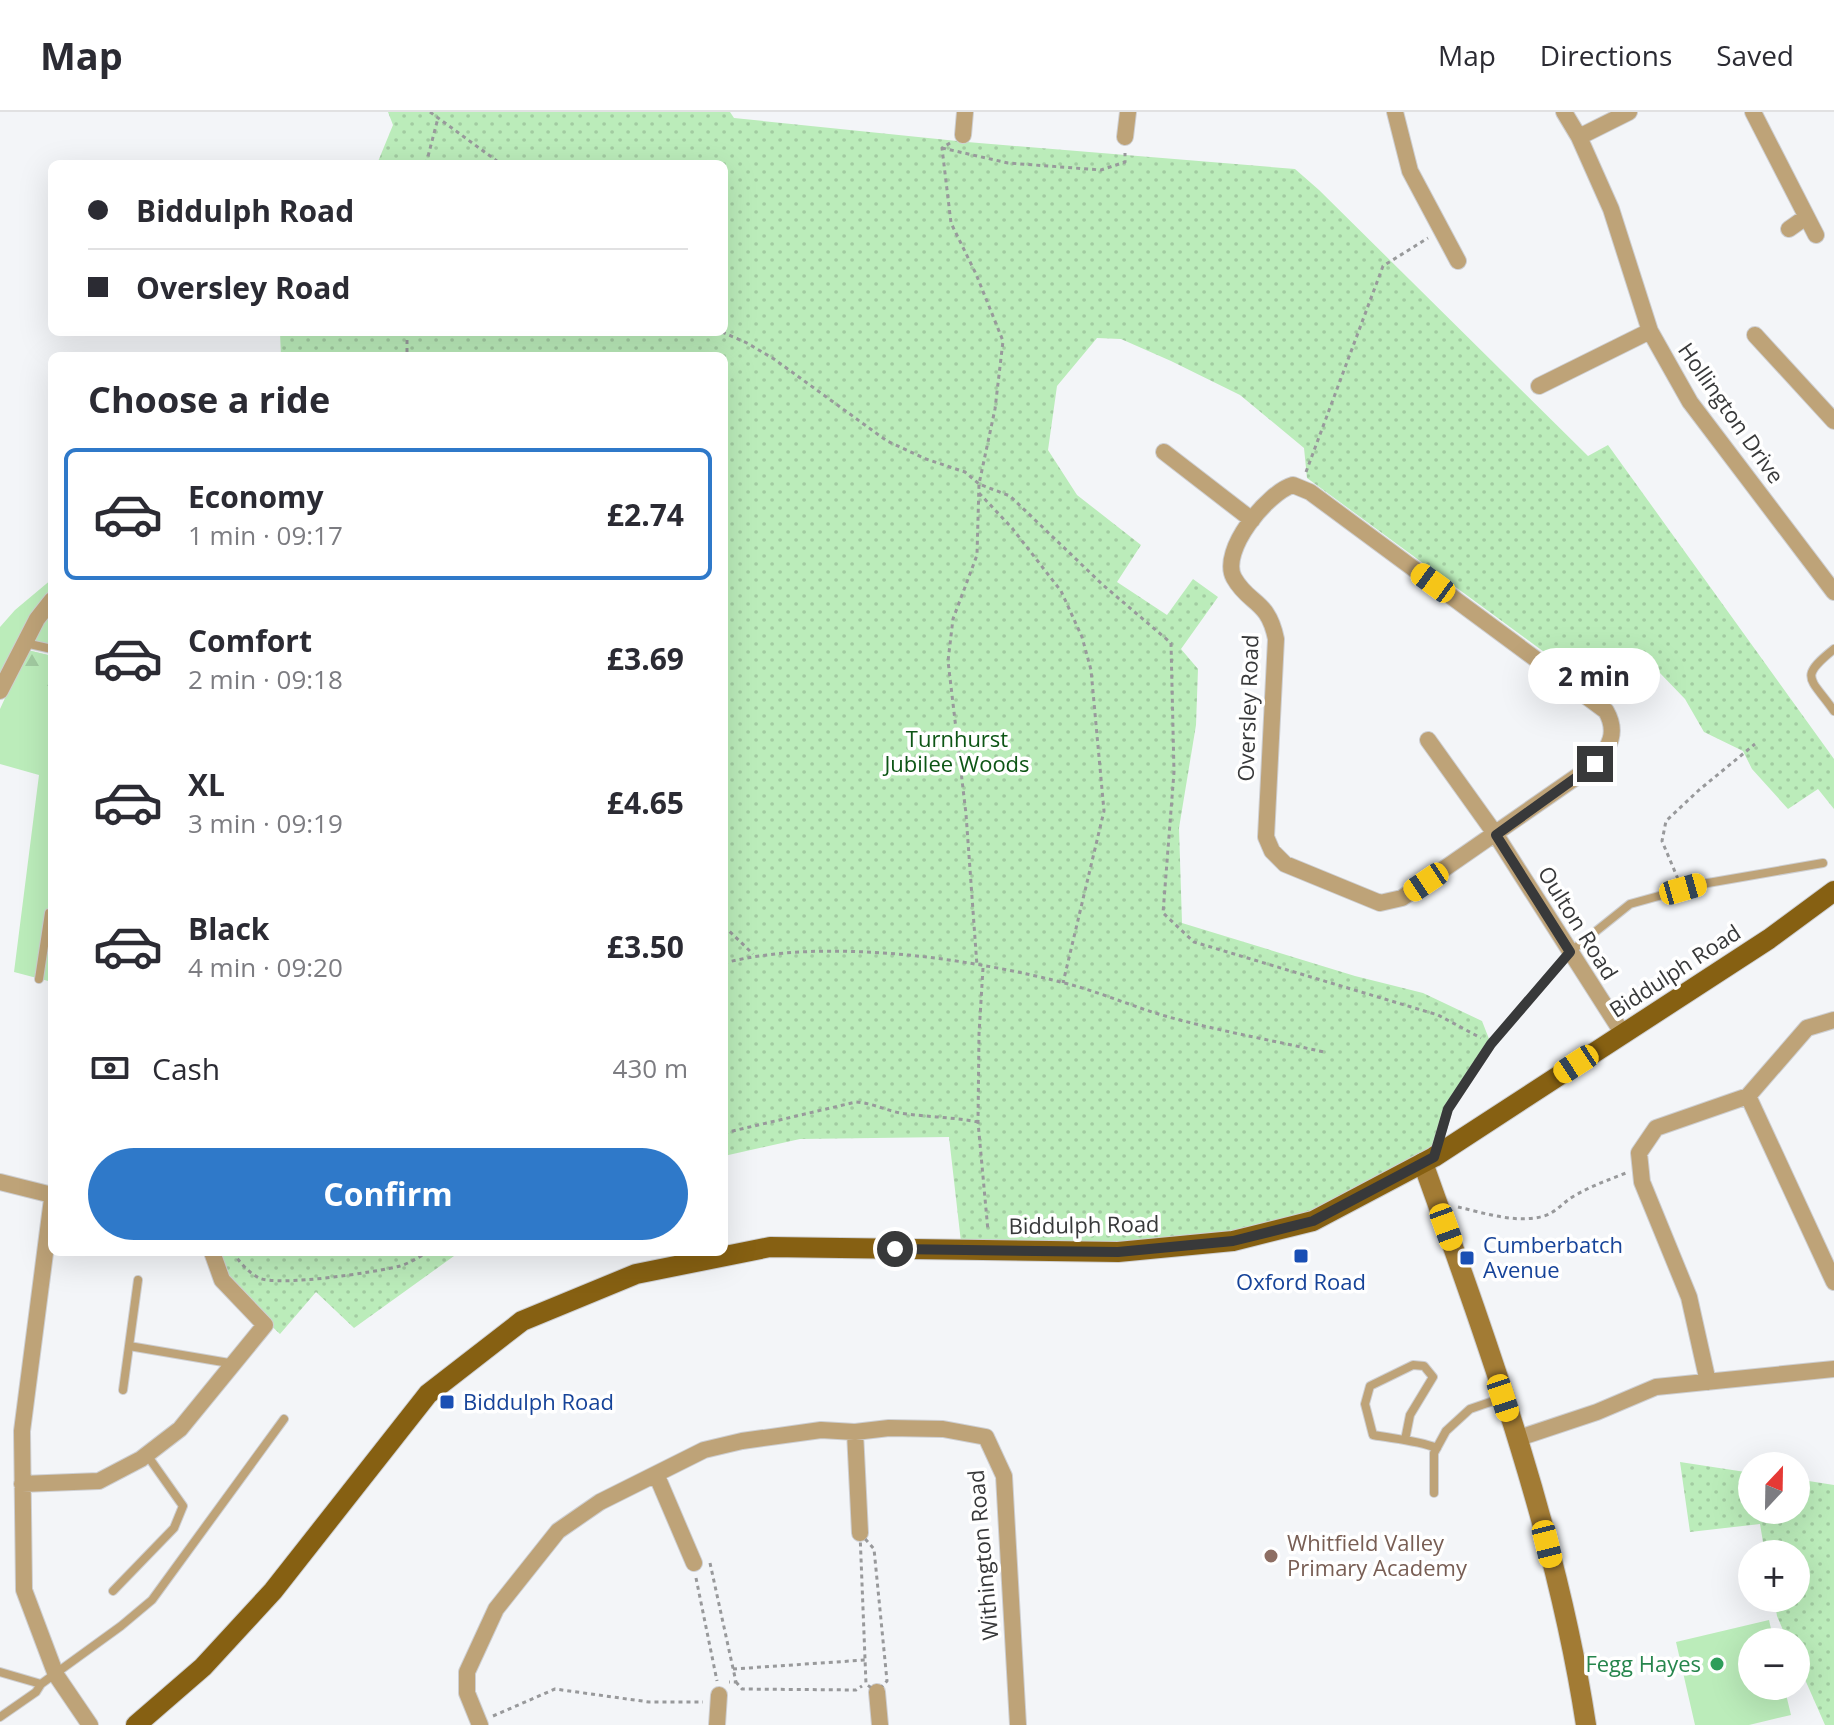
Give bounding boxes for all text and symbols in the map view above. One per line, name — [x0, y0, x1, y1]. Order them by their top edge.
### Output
text: Map — [40, 29, 123, 81]
text: Map — [1438, 36, 1496, 74]
text: Directions — [1540, 36, 1672, 74]
text: Saved — [1716, 36, 1794, 74]
text: Biddulph Road — [136, 190, 354, 231]
text: Oversley Road — [136, 267, 350, 308]
street label: Hollington Drive — [1672, 336, 1792, 489]
text: Choose a ride — [88, 375, 330, 424]
text: Economy — [188, 476, 324, 517]
icon: car — [92, 478, 164, 550]
text: £2.74 — [607, 494, 684, 535]
text: 1 min · 09:17 — [188, 517, 343, 553]
car — [1407, 559, 1459, 607]
text: Comfort — [188, 620, 312, 661]
icon: car — [92, 622, 164, 694]
street label: Oversley Road — [1229, 634, 1265, 782]
text: £3.69 — [607, 638, 684, 679]
callout: 2 min — [1529, 648, 1661, 704]
text: 2 min — [1558, 658, 1630, 694]
text: 2 min · 09:18 — [188, 661, 343, 697]
park label: Turnhurst Jubilee Woods — [882, 723, 1030, 778]
route end — [1577, 746, 1613, 782]
text: XL — [188, 764, 225, 805]
icon: car — [92, 766, 164, 838]
text: £4.65 — [607, 782, 684, 823]
text: 3 min · 09:19 — [188, 805, 343, 841]
car — [1399, 859, 1453, 905]
street label: Oulton Road — [1532, 860, 1626, 985]
car — [1657, 871, 1709, 907]
text: Black — [188, 908, 269, 949]
icon: car — [92, 910, 164, 982]
street label: Biddulph Road — [1603, 916, 1746, 1024]
text: £3.50 — [607, 926, 684, 967]
text: 4 min · 09:20 — [188, 949, 343, 985]
car — [1549, 1041, 1603, 1087]
icon: cash — [88, 1046, 132, 1090]
text: Cash — [152, 1048, 220, 1089]
text: 430 m — [613, 1050, 688, 1086]
button: Confirm — [88, 1148, 688, 1240]
car — [1427, 1200, 1465, 1254]
street label: Biddulph Road — [1008, 1208, 1160, 1240]
place label: Cumberbatch Avenue — [1483, 1229, 1623, 1284]
route start — [877, 1231, 913, 1267]
marker: Oxford Road — [1292, 1247, 1310, 1265]
marker: Cumberbatch Avenue — [1458, 1249, 1476, 1267]
place label: Oxford Road — [1236, 1266, 1366, 1296]
car — [1484, 1371, 1522, 1425]
place label: Biddulph Road — [463, 1386, 614, 1416]
marker: Biddulph Road — [438, 1393, 456, 1411]
north arrow — [1738, 1452, 1810, 1524]
map controls — [1738, 1452, 1810, 1700]
street label: Withington Road — [960, 1469, 1004, 1642]
car — [1530, 1518, 1564, 1570]
place label: Whitfield Valley Primary Academy — [1287, 1527, 1468, 1582]
button: + — [1738, 1540, 1810, 1612]
marker: Whitfield Valley Primary Academy — [1262, 1547, 1280, 1565]
button: − — [1738, 1628, 1810, 1700]
place label: Fegg Hayes — [1585, 1648, 1701, 1678]
marker: Fegg Hayes — [1708, 1655, 1726, 1673]

